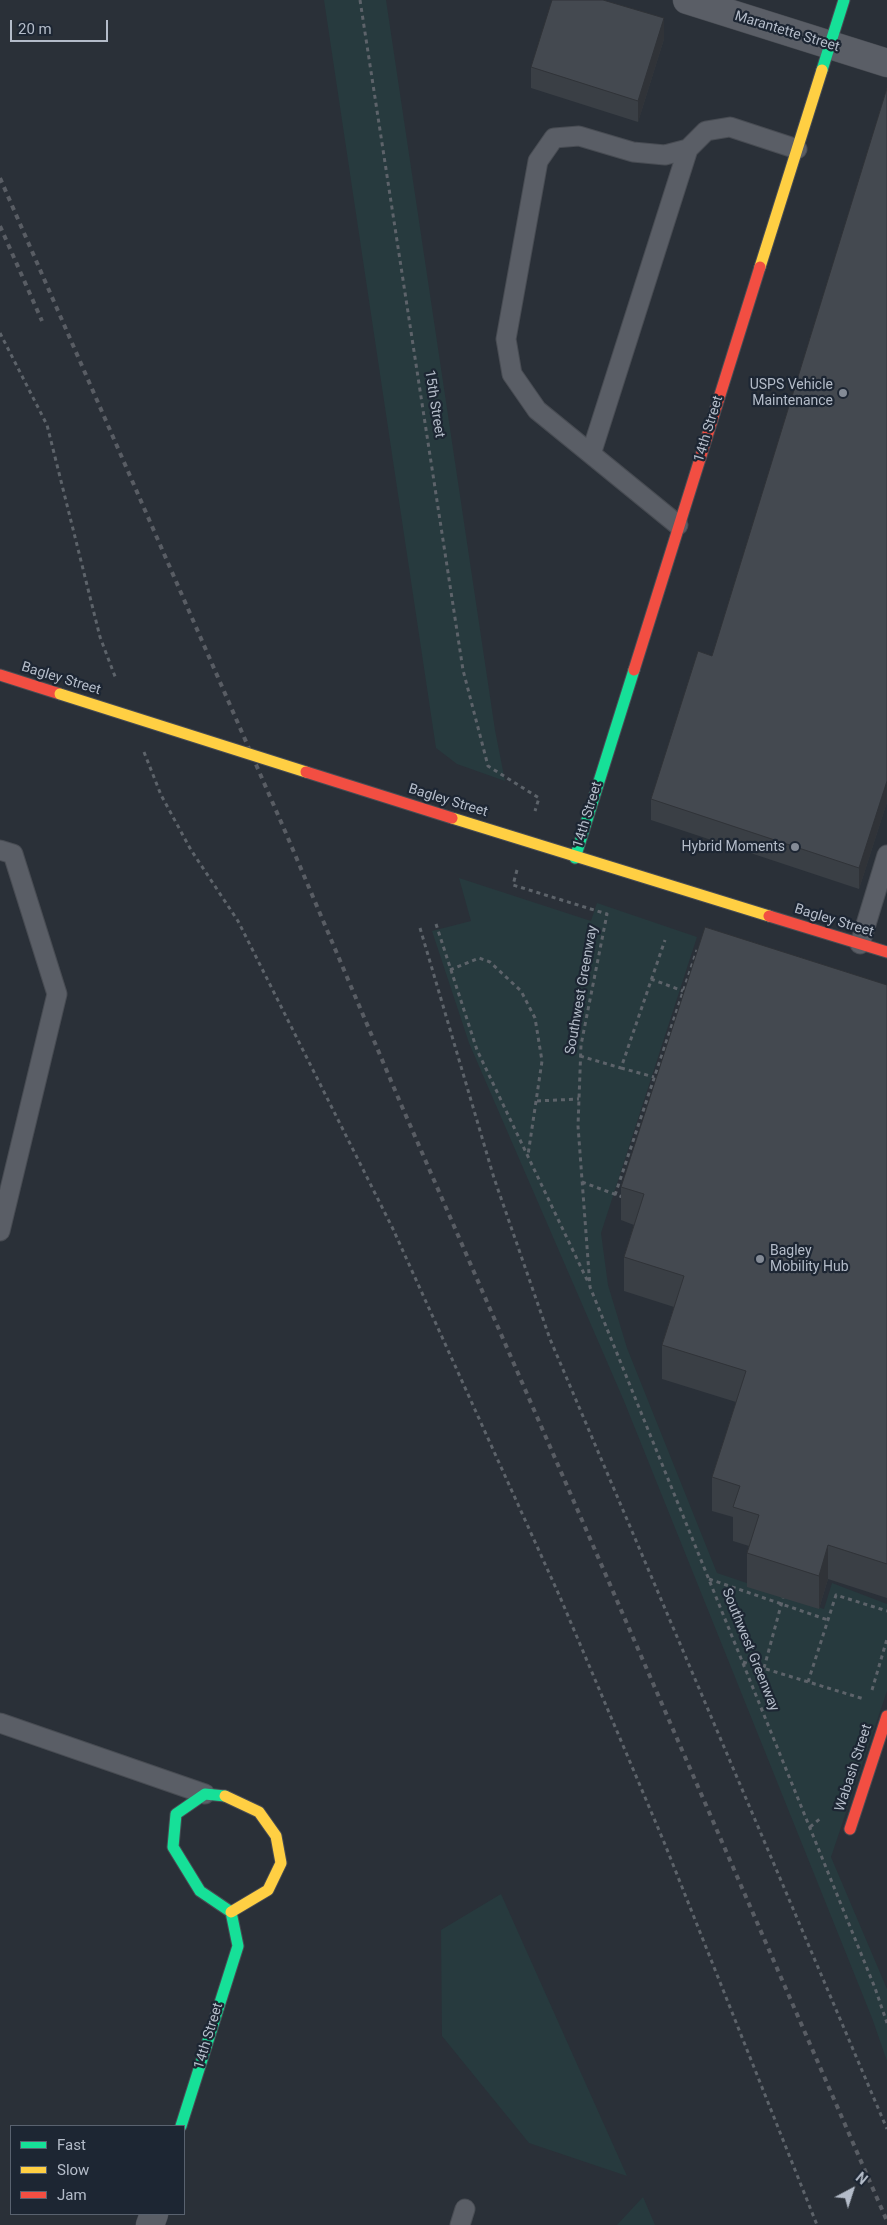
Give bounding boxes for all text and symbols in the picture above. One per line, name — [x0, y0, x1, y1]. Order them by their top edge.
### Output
street label: Marantette Street — [733, 8, 841, 56]
scale bar — [12, 10, 110, 42]
text: 20 m — [18, 20, 52, 38]
street label: 15th Street — [420, 369, 448, 439]
place label: USPS Vehicle Maintenance — [750, 377, 833, 410]
marker: USPS Vehicle Maintenance — [837, 387, 849, 399]
street label: 14th Street — [691, 394, 727, 464]
street label: Bagley Street — [19, 659, 103, 699]
street label: 14th Street — [570, 780, 606, 850]
street label: Bagley Street — [406, 781, 490, 821]
place label: Hybrid Moments — [682, 839, 785, 855]
marker: Hybrid Moments — [789, 841, 801, 853]
street label: Bagley Street — [792, 901, 876, 941]
street label: Southwest Greenway — [562, 924, 602, 1056]
place label: Bagley Mobility Hub — [770, 1243, 849, 1276]
marker: Bagley Mobility Hub — [754, 1253, 766, 1265]
street label: Southwest Greenway — [718, 1586, 782, 1714]
street label: Wabash Street — [832, 1722, 876, 1814]
street label: 14th Street — [191, 2001, 227, 2071]
legend — [10, 2125, 185, 2215]
text: Fast — [57, 2136, 86, 2154]
text: Slow — [57, 2161, 89, 2179]
north arrow — [827, 2165, 877, 2215]
text: N — [853, 2169, 871, 2188]
text: Jam — [57, 2186, 87, 2204]

